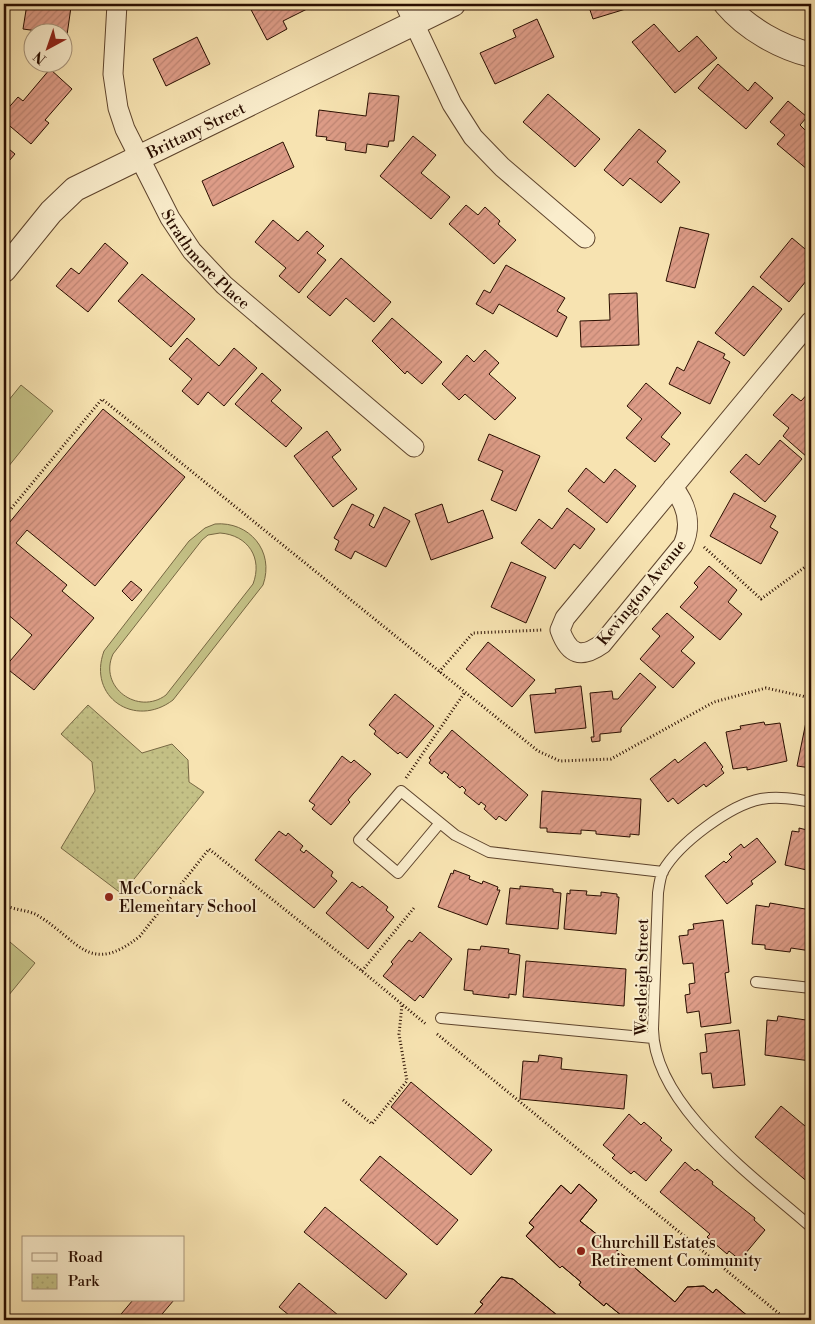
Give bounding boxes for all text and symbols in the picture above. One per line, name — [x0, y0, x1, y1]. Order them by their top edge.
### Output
north arrow — [22, 22, 72, 72]
text: N — [30, 47, 50, 68]
street label: Brittany Street — [142, 98, 249, 164]
street label: Strathmore Place — [156, 206, 254, 314]
street label: Kevington Avenue — [593, 536, 691, 650]
place label: McCornack Elementary School — [119, 879, 257, 917]
marker: McCornack Elementary School — [103, 891, 115, 903]
street label: Westleigh Street — [631, 918, 653, 1037]
place label: Churchill Estates Retirement Community — [591, 1233, 762, 1271]
legend — [22, 1236, 185, 1302]
marker: Churchill Estates Retirement Community — [575, 1245, 587, 1257]
text: Road — [68, 1248, 103, 1267]
text: Park — [68, 1272, 100, 1291]

